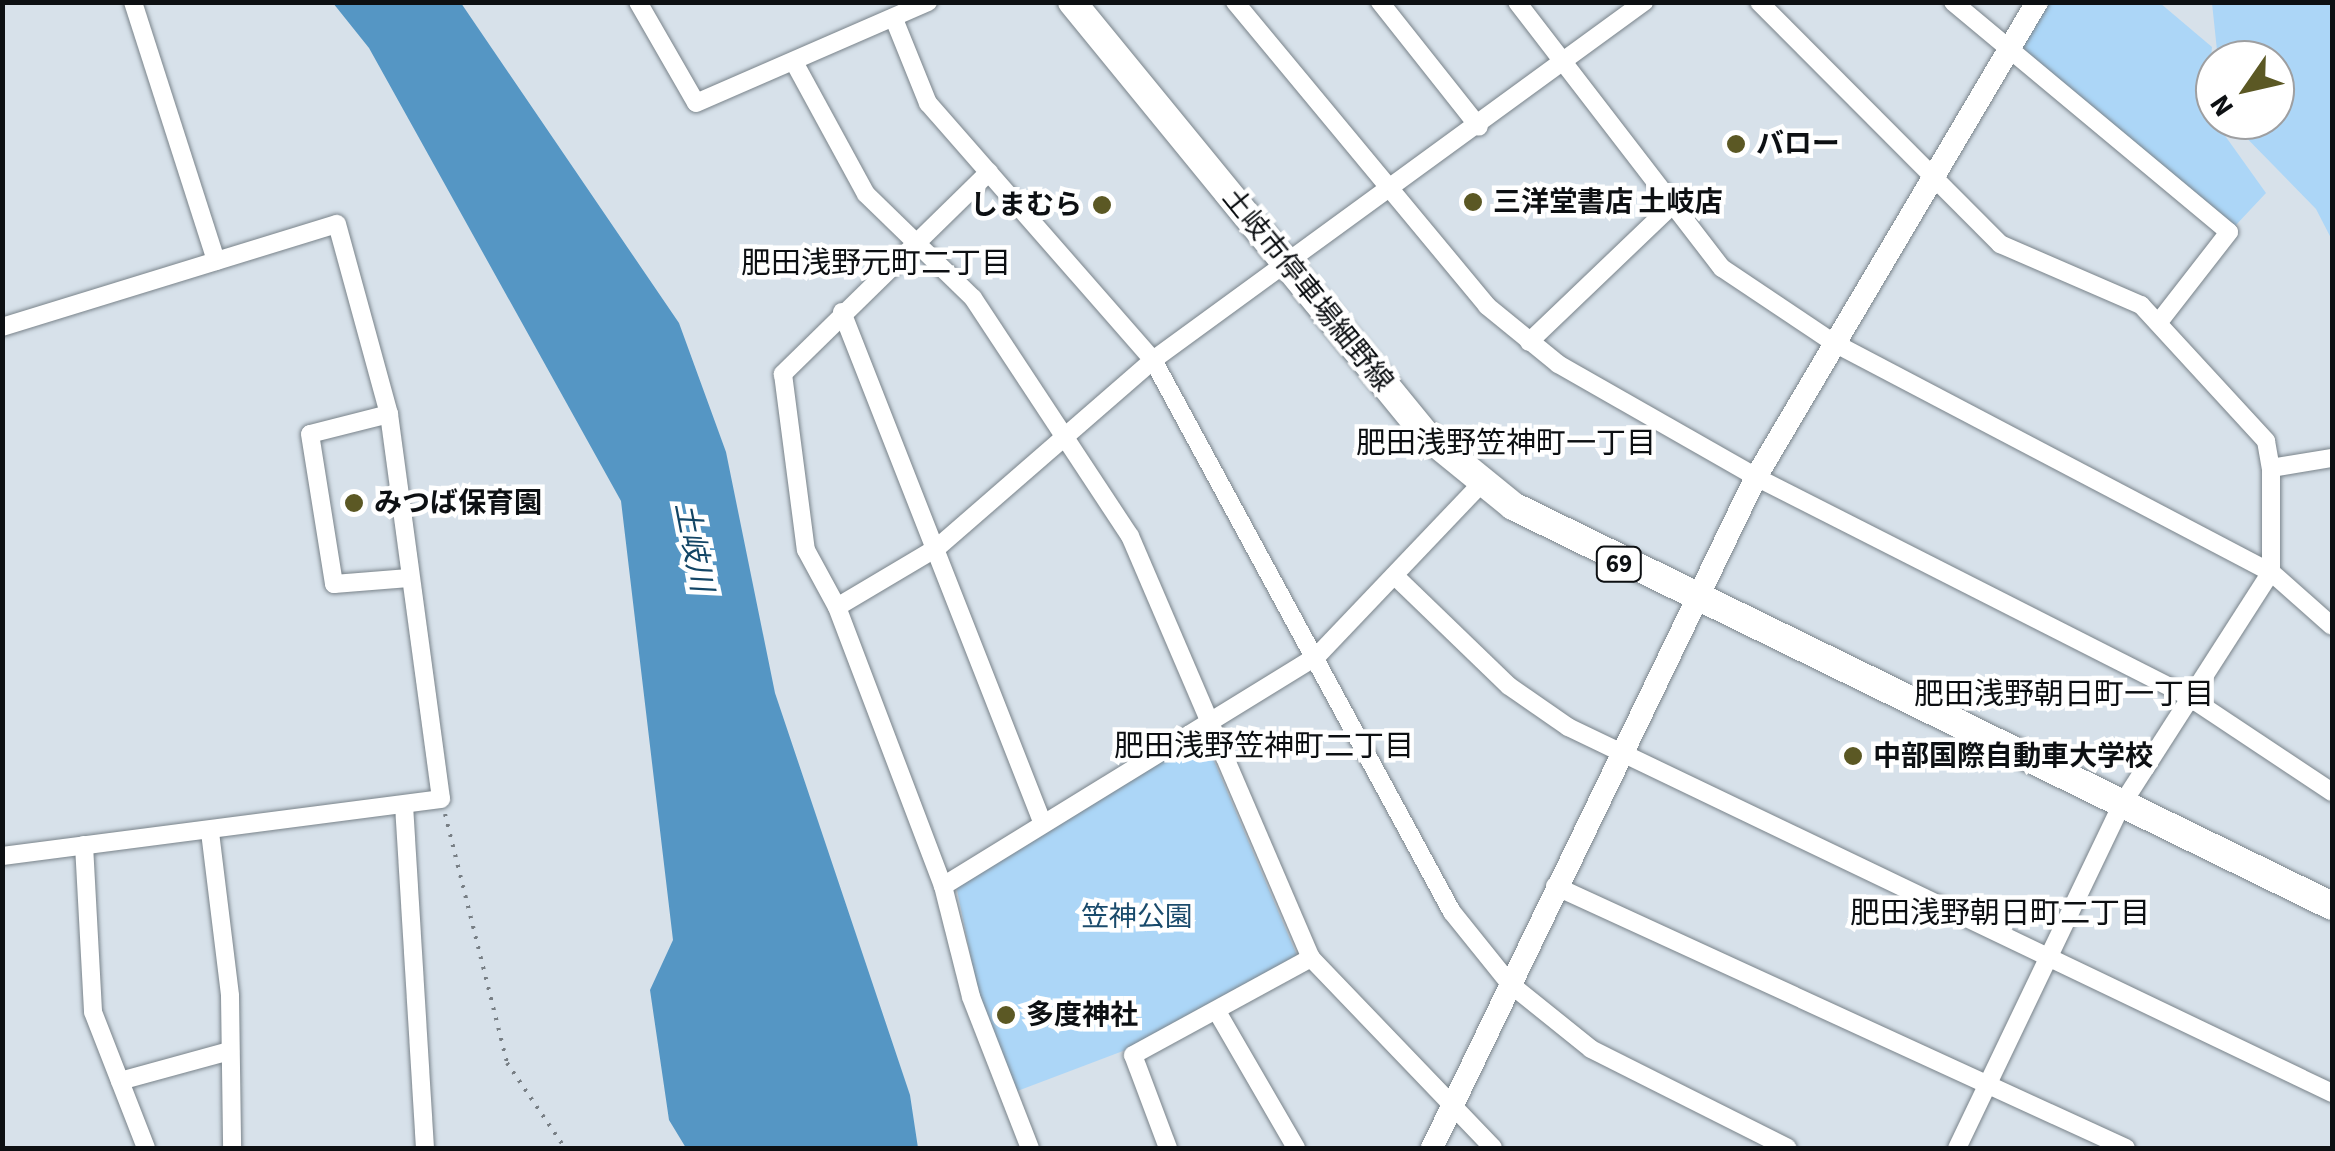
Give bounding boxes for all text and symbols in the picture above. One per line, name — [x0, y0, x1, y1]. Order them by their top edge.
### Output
north arrow — [2195, 40, 2295, 140]
text: N — [2200, 87, 2244, 125]
place label: バロー — [1756, 127, 1840, 161]
marker: バロー — [1725, 133, 1747, 155]
street label: 土岐市停車場細野線 — [1216, 182, 1400, 398]
place label: 三洋堂書店 土岐店 — [1493, 185, 1723, 219]
place label: しまむら — [970, 188, 1082, 222]
marker: 三洋堂書店 土岐店 — [1462, 191, 1484, 213]
marker: しまむら — [1091, 194, 1113, 216]
district label: 肥田浅野元町二丁目 — [741, 246, 1011, 282]
district label: 肥田浅野笠神町一丁目 — [1356, 426, 1656, 462]
place label: みつば保育園 — [374, 486, 542, 520]
marker: みつば保育園 — [343, 492, 365, 514]
water label: 土岐川 — [667, 499, 719, 595]
road number: 69 — [1594, 544, 1644, 584]
district label: 肥田浅野朝日町一丁目 — [1914, 677, 2214, 713]
district label: 肥田浅野笠神町二丁目 — [1114, 729, 1414, 765]
place label: 中部国際自動車大学校 — [1873, 739, 2153, 773]
marker: 中部国際自動車大学校 — [1842, 745, 1864, 767]
district label: 肥田浅野朝日町二丁目 — [1850, 896, 2150, 932]
park label: 笠神公園 — [1081, 900, 1193, 934]
place label: 多度神社 — [1026, 998, 1138, 1032]
marker: 多度神社 — [995, 1004, 1017, 1026]

